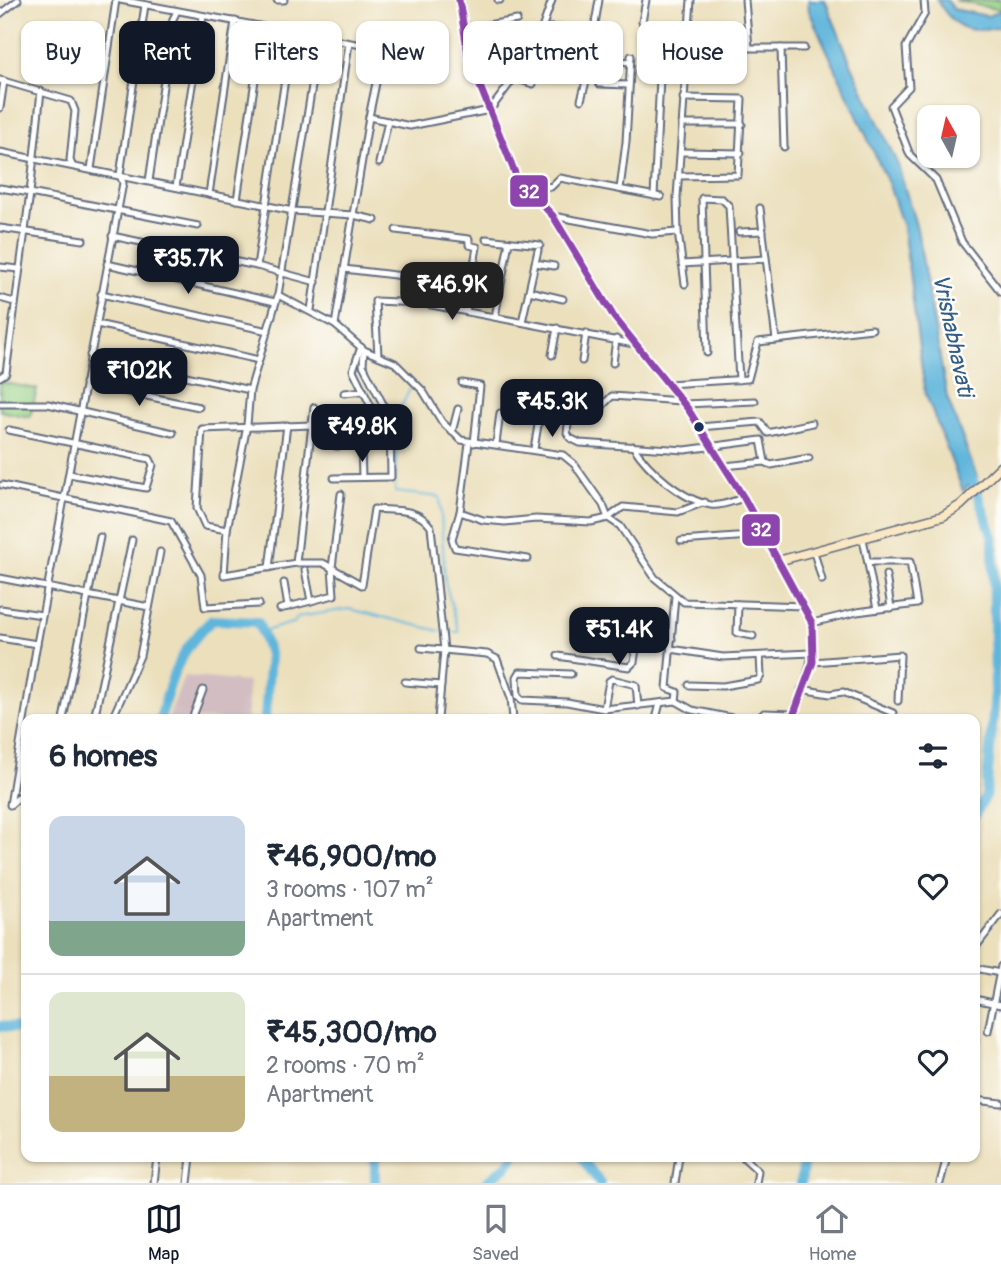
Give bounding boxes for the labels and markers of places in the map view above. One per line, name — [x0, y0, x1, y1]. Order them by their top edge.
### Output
pin: ₹35.7K — [131, 236, 245, 296]
pin: ₹46.9K — [395, 262, 509, 322]
pin: ₹102K — [90, 348, 188, 408]
pin: ₹45.3K — [495, 380, 609, 439]
pin: ₹49.8K — [305, 405, 419, 464]
unlabelled marker — [692, 420, 706, 434]
pin: ₹51.4K — [562, 608, 676, 667]

